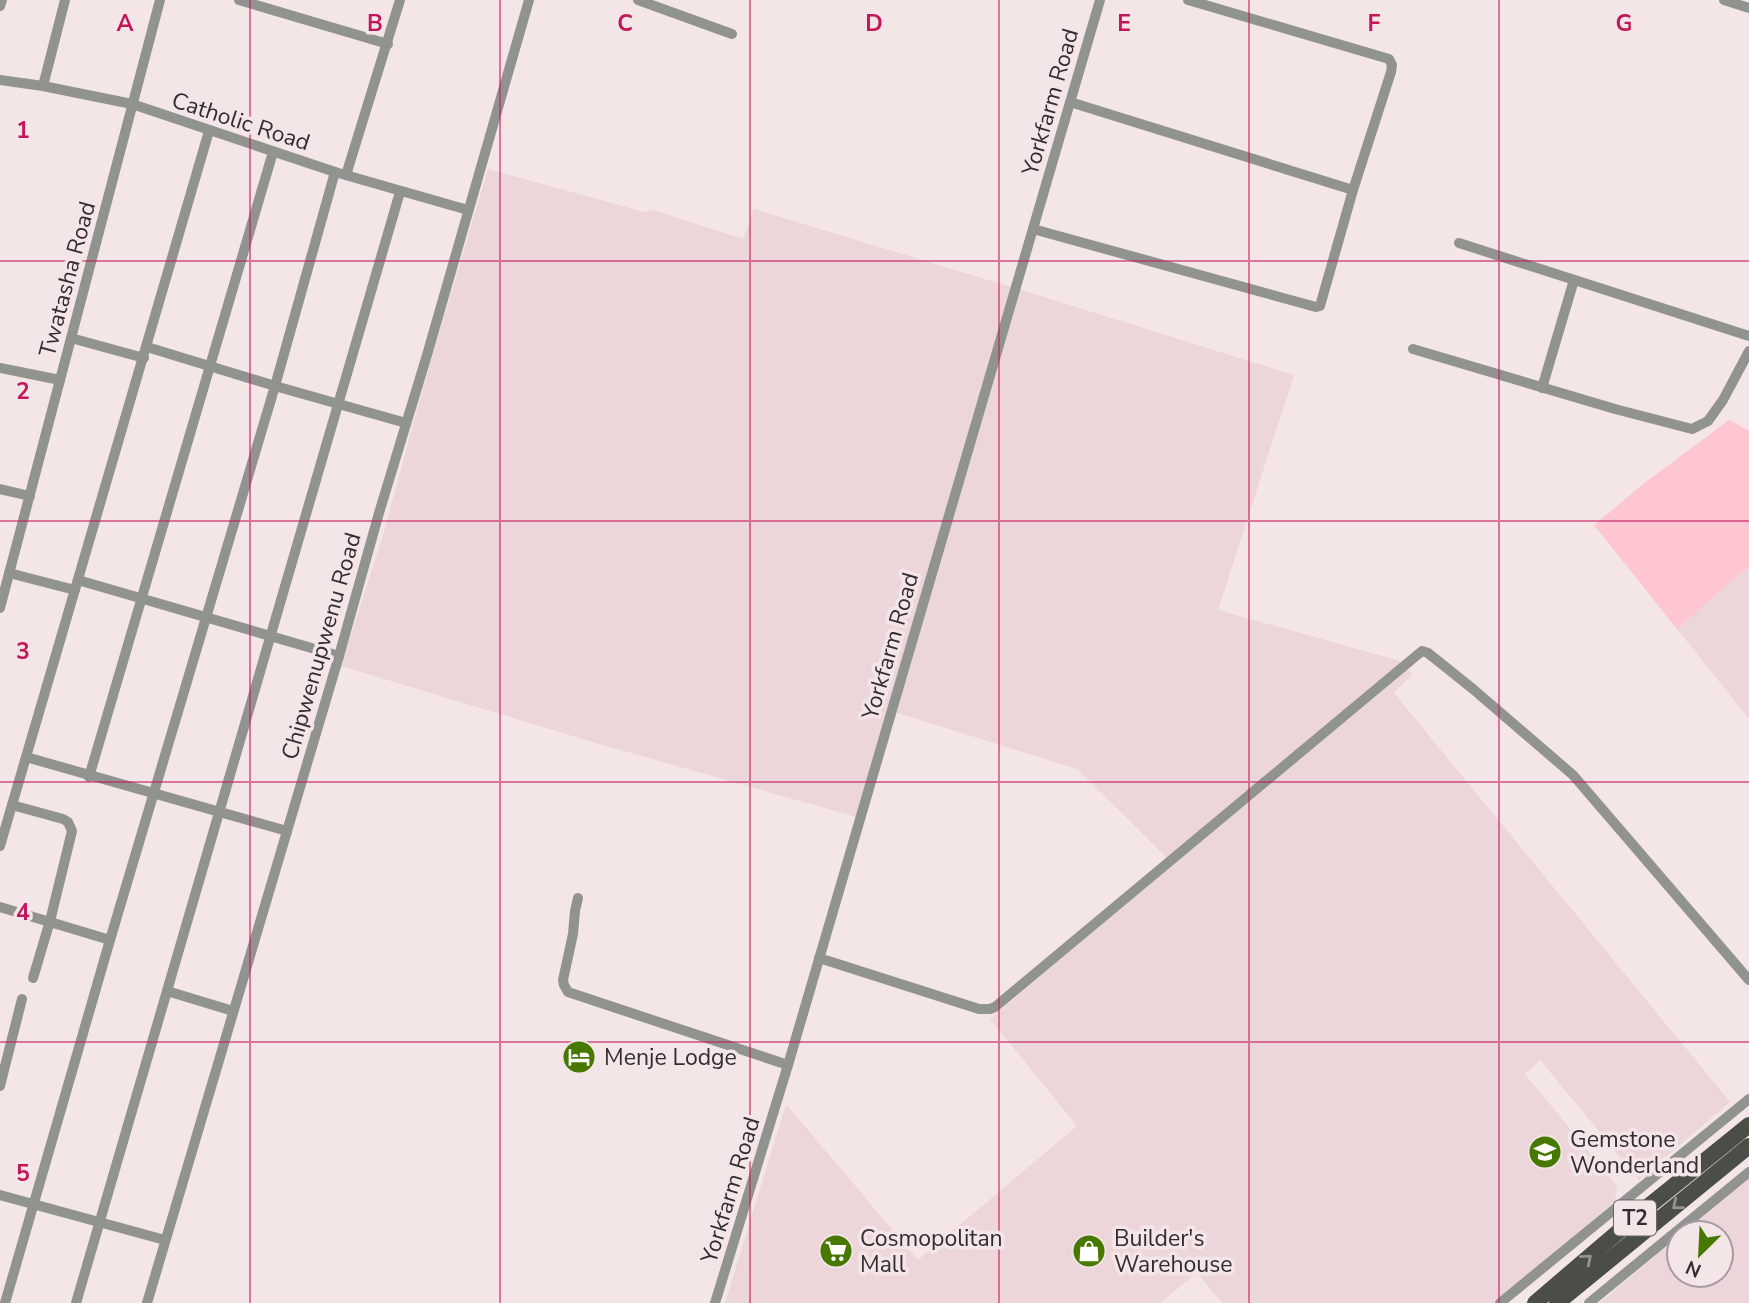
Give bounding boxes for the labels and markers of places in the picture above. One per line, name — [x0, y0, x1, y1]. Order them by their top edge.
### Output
hotel icon: Menje Lodge — [560, 1038, 598, 1076]
place label: Menje Lodge — [604, 1042, 737, 1073]
place label: Gemstone Wonderland — [1570, 1124, 1699, 1181]
school or university icon: Gemstone Wonderland — [1526, 1133, 1564, 1171]
place label: Cosmopolitan Mall — [860, 1223, 1003, 1280]
place label: Builder's Warehouse — [1114, 1223, 1233, 1280]
supermarket icon: Cosmopolitan Mall — [817, 1232, 855, 1270]
shop icon: Builder's Warehouse — [1070, 1232, 1108, 1270]

